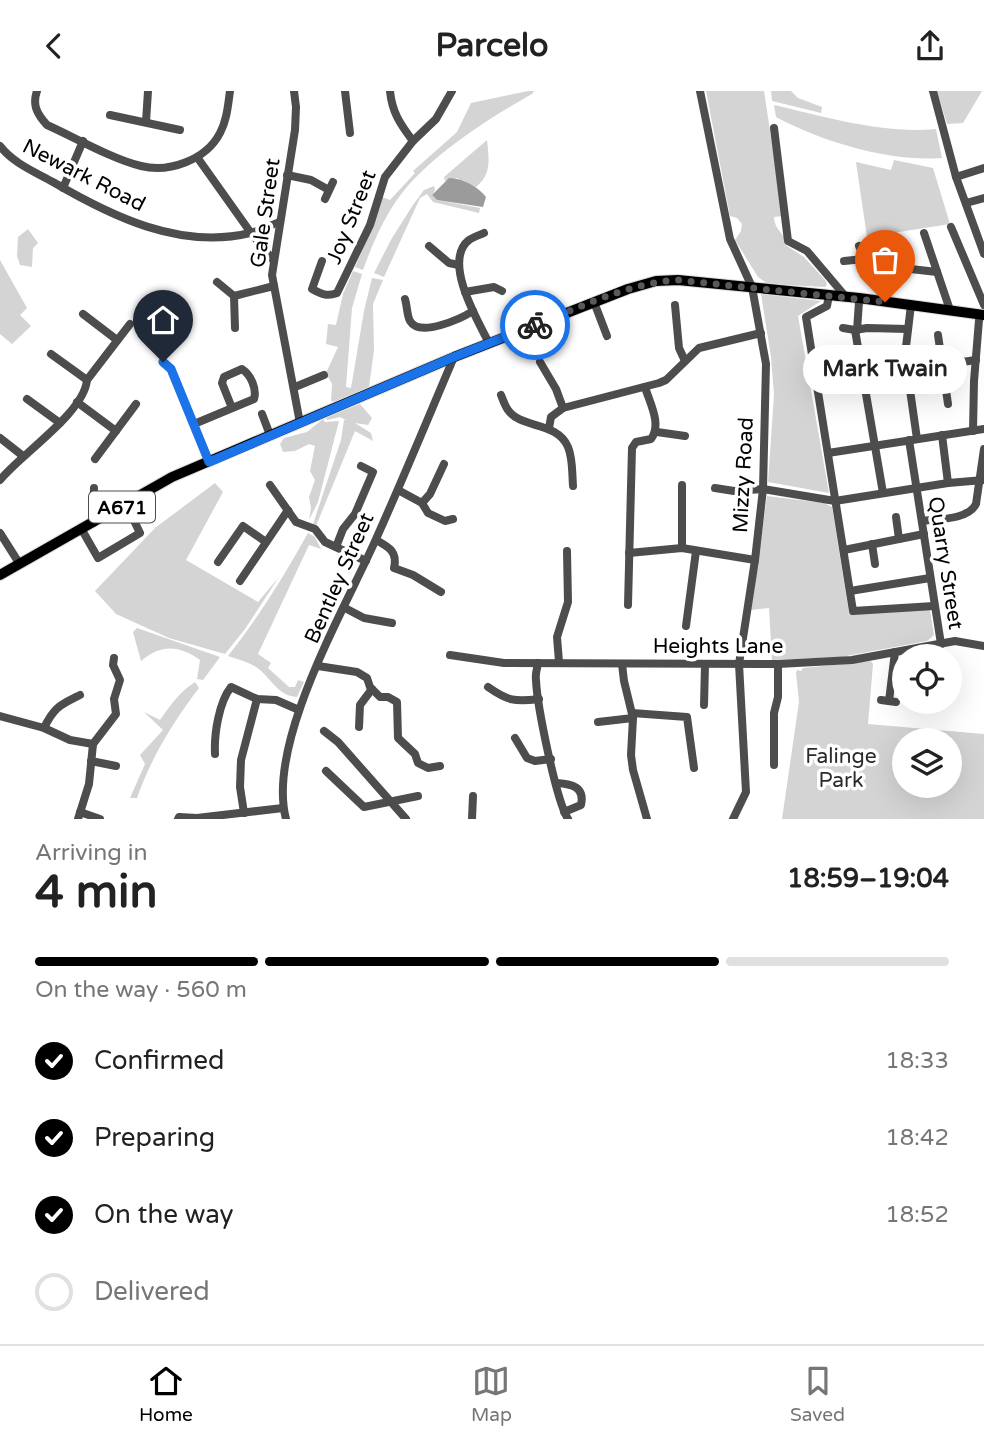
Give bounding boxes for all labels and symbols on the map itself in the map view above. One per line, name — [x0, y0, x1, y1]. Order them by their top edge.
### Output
street label: Newark Road — [18, 134, 149, 217]
street label: Gale Street — [245, 157, 286, 269]
street label: Joy Street — [321, 167, 382, 268]
pin — [855, 230, 915, 302]
pin — [133, 290, 193, 362]
courier — [500, 290, 570, 360]
callout: Mark Twain — [803, 344, 967, 393]
street label: Mizzy Road — [728, 417, 759, 533]
road number: A671 — [89, 491, 155, 523]
street label: Quarry Street — [923, 495, 968, 631]
street label: Bentley Street — [299, 509, 379, 648]
street label: Heights Lane — [653, 634, 783, 659]
park label: Falinge Park — [805, 744, 877, 793]

